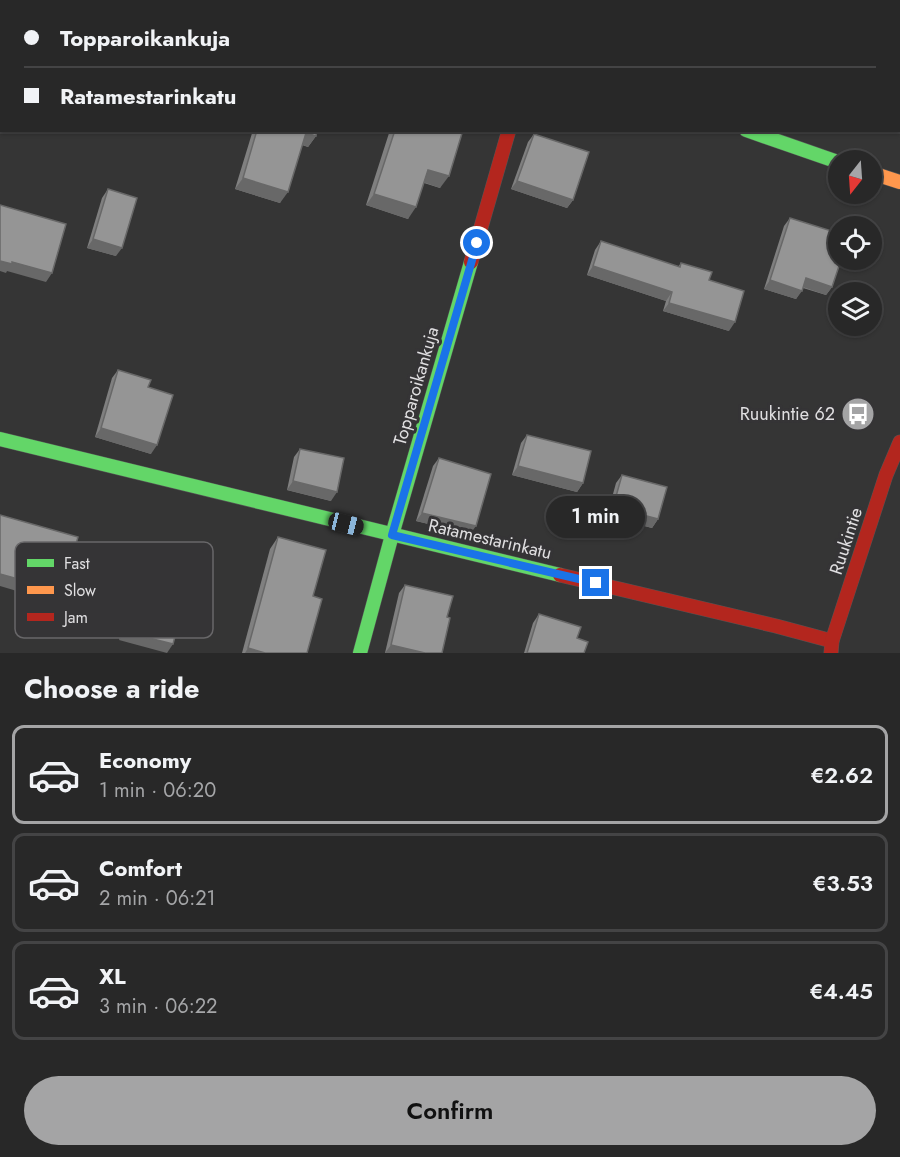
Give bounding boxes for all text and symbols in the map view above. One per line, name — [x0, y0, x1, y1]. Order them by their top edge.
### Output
text: Topparoikankuja — [60, 22, 230, 54]
text: Ratamestarinkatu — [60, 80, 236, 112]
north arrow — [828, 150, 882, 204]
map controls — [828, 150, 882, 336]
button: locate — [828, 216, 882, 270]
route start — [463, 229, 490, 256]
button: layers — [828, 282, 882, 336]
street label: Topparoikankuja — [387, 324, 445, 448]
bus stop icon: Ruukintie 62 — [840, 396, 876, 432]
place label: Ruukintie 62 — [740, 401, 835, 427]
callout: 1 min — [546, 496, 646, 538]
text: 1 min — [571, 502, 620, 531]
street label: Ruukintie — [823, 504, 869, 578]
car — [326, 511, 366, 537]
street label: Ratamestarinkatu — [426, 512, 554, 566]
legend — [15, 542, 213, 638]
text: Fast — [64, 552, 90, 575]
route end — [582, 569, 609, 596]
text: Slow — [64, 579, 96, 602]
text: Jam — [62, 606, 88, 629]
text: Choose a ride — [24, 669, 199, 708]
text: Economy — [99, 744, 191, 776]
icon: car — [27, 748, 81, 802]
text: €2.62 — [810, 759, 873, 791]
text: 1 min · 06:20 — [99, 776, 216, 805]
text: Comfort — [99, 852, 182, 884]
icon: car — [27, 856, 81, 910]
text: €3.53 — [813, 867, 873, 899]
text: 2 min · 06:21 — [99, 884, 216, 913]
text: XL — [99, 960, 126, 992]
icon: car — [27, 964, 81, 1018]
text: €4.45 — [809, 975, 873, 1007]
text: 3 min · 06:22 — [99, 992, 218, 1021]
button: Confirm — [24, 1076, 876, 1145]

